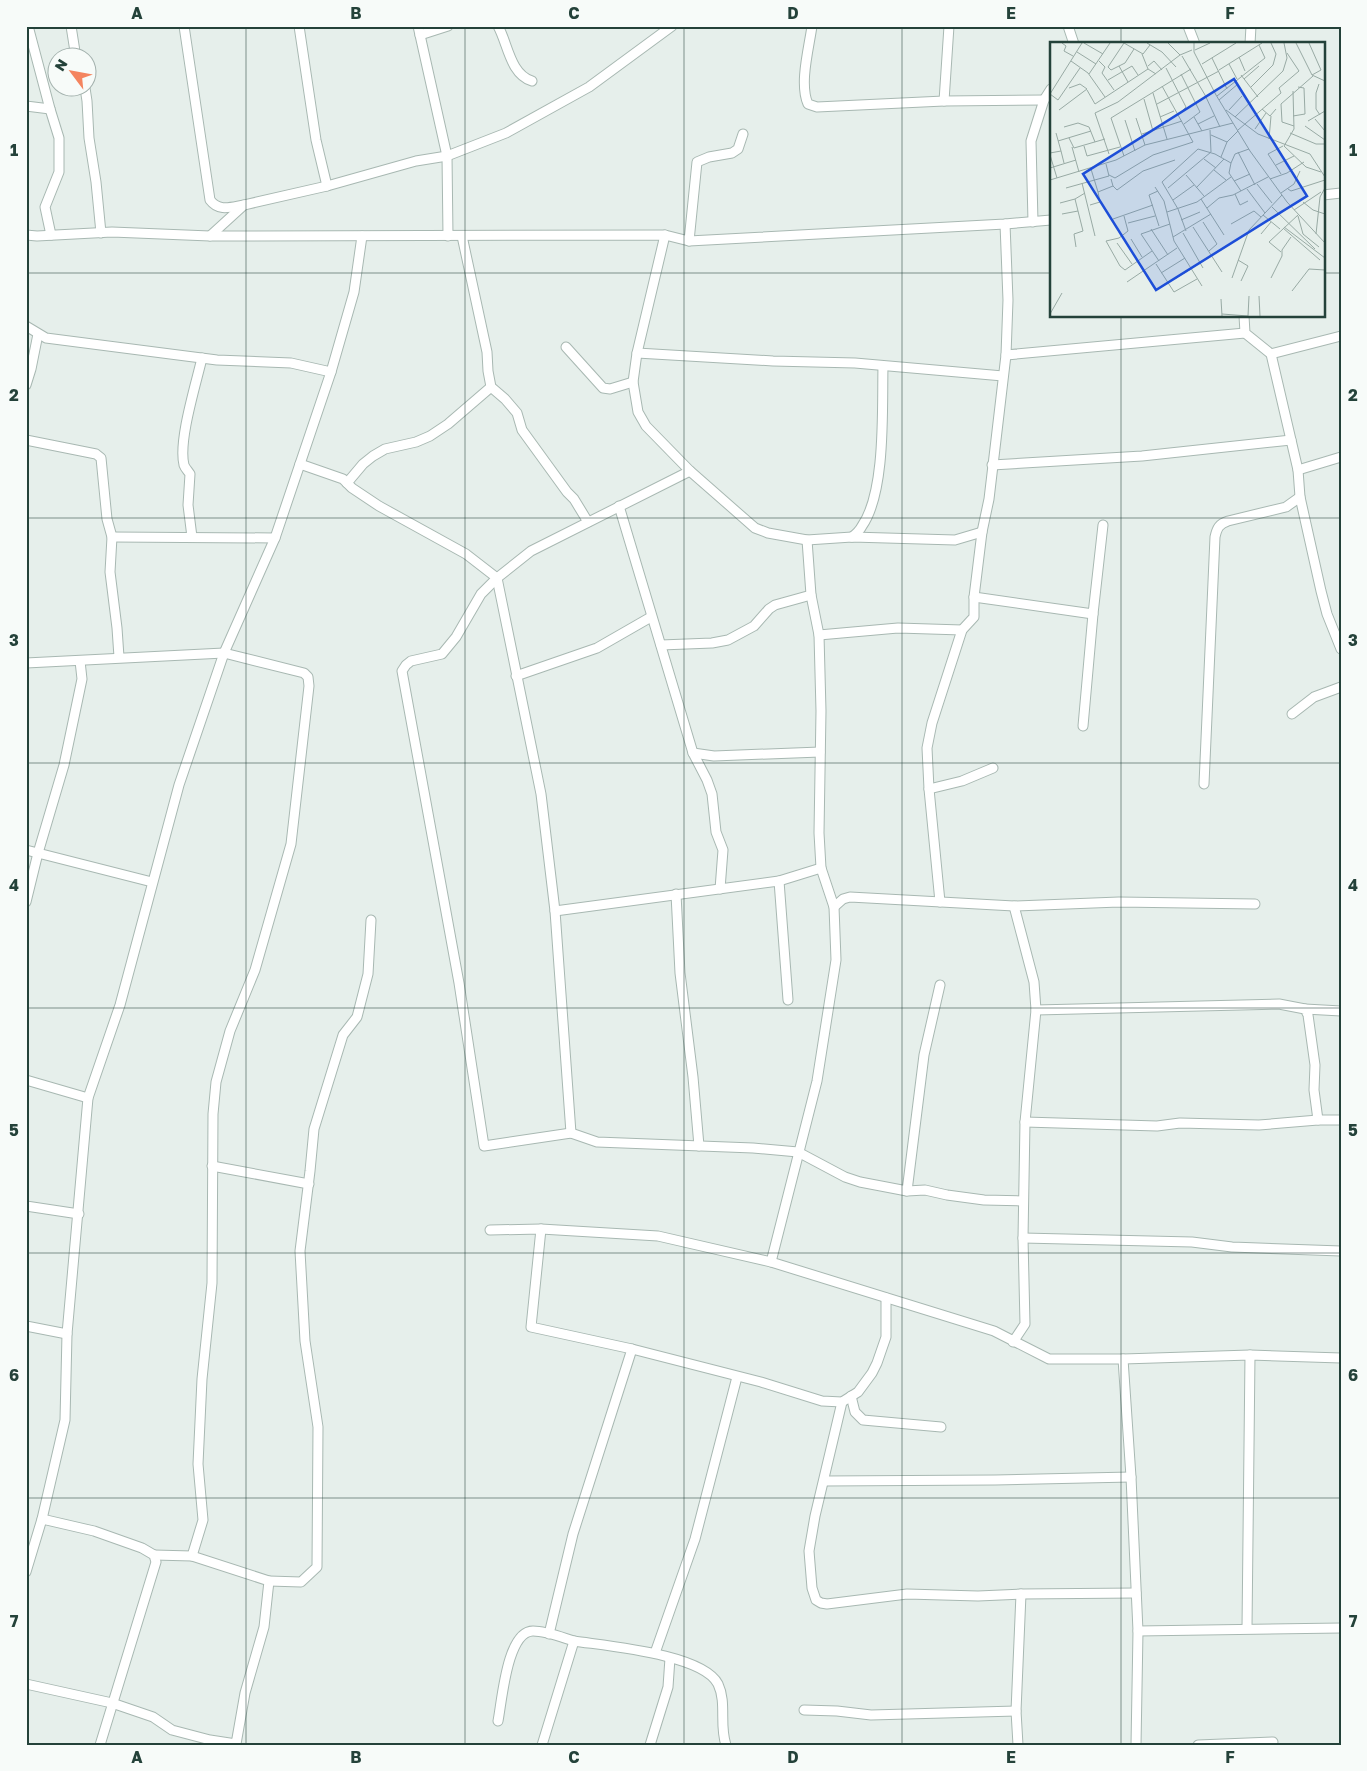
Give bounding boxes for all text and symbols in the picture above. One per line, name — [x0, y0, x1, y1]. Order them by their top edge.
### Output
text: A — [131, 3, 143, 23]
text: B — [350, 3, 362, 23]
text: C — [568, 3, 580, 23]
text: D — [787, 3, 799, 23]
text: E — [1006, 3, 1016, 23]
text: F — [1225, 3, 1235, 23]
inset map — [1050, 42, 1324, 318]
north arrow — [48, 48, 98, 98]
text: N — [51, 56, 71, 74]
text: 1 — [10, 140, 18, 160]
text: 1 — [1349, 140, 1357, 160]
text: 2 — [9, 385, 19, 405]
text: 2 — [1348, 385, 1358, 405]
text: 3 — [9, 630, 19, 650]
text: 3 — [1348, 630, 1358, 650]
text: 4 — [9, 875, 19, 895]
text: 4 — [1348, 875, 1358, 895]
text: 5 — [9, 1120, 19, 1140]
text: 5 — [1348, 1120, 1358, 1140]
text: 6 — [9, 1365, 19, 1385]
text: 6 — [1348, 1365, 1358, 1385]
text: 7 — [10, 1611, 19, 1631]
text: 7 — [1349, 1611, 1358, 1631]
text: A — [131, 1747, 143, 1767]
text: B — [350, 1747, 362, 1767]
text: C — [568, 1747, 580, 1767]
text: D — [787, 1747, 799, 1767]
text: E — [1006, 1747, 1016, 1767]
text: F — [1225, 1747, 1235, 1767]

